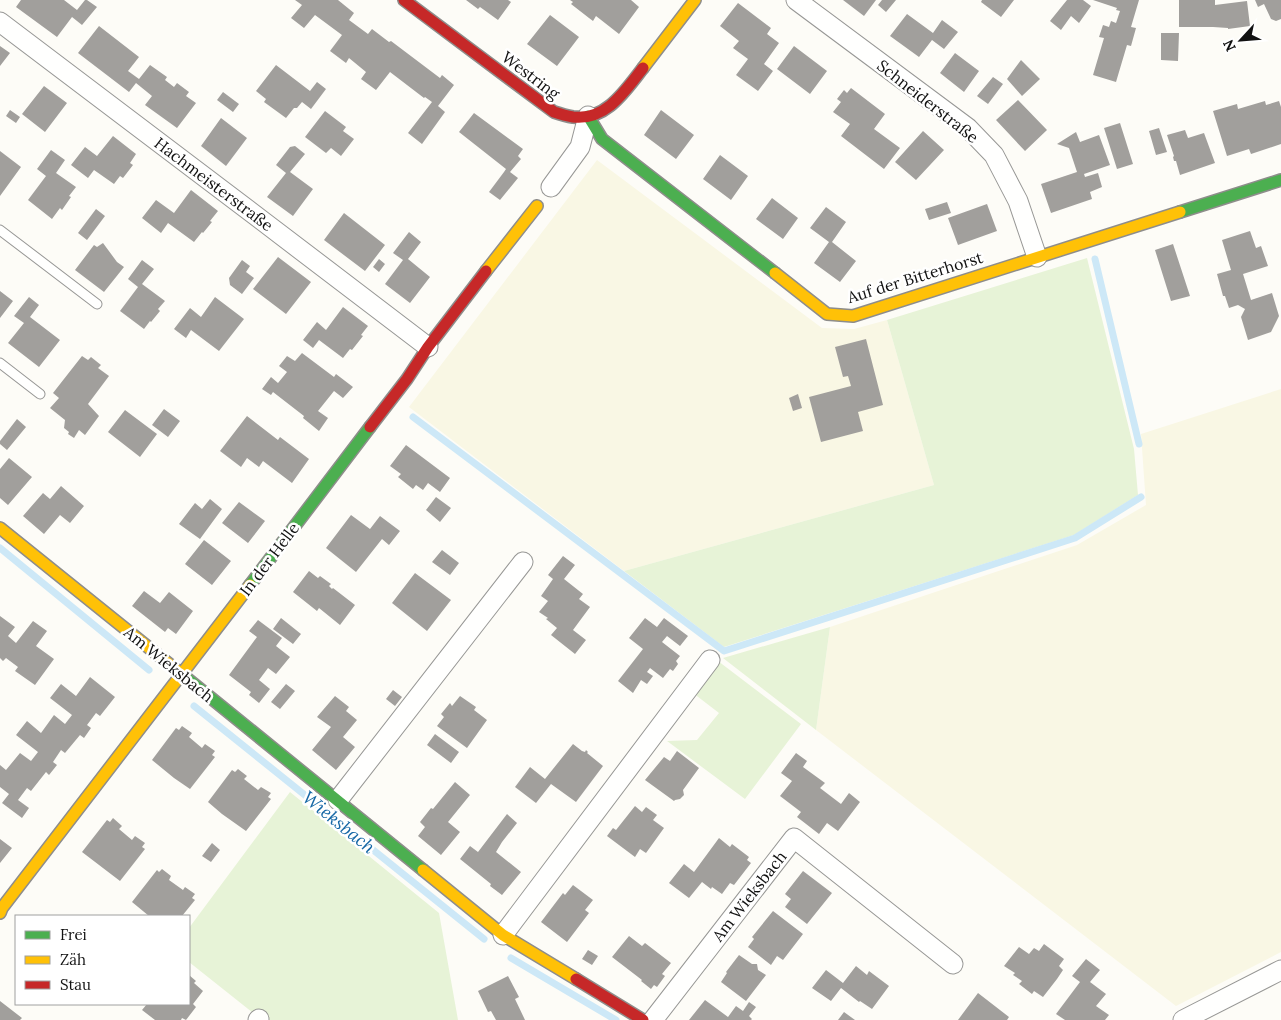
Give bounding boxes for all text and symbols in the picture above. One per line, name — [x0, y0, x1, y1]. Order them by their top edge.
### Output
north arrow — [1216, 15, 1266, 65]
text: N — [1219, 37, 1240, 55]
street label: Westring — [498, 47, 565, 104]
street label: Schneiderstraße — [873, 55, 983, 147]
street label: Hachmeisterstraße — [151, 133, 278, 235]
street label: Auf der Bitterhorst — [844, 247, 986, 307]
street label: In der Helle — [235, 518, 303, 600]
street label: Am Wieksbach — [120, 621, 218, 706]
water label: Wieksbach — [298, 786, 381, 859]
street label: Am Wieksbach — [707, 847, 791, 946]
legend — [15, 915, 190, 1005]
text: Frei — [60, 925, 87, 944]
text: Zäh — [60, 950, 86, 969]
text: Stau — [60, 975, 91, 994]

